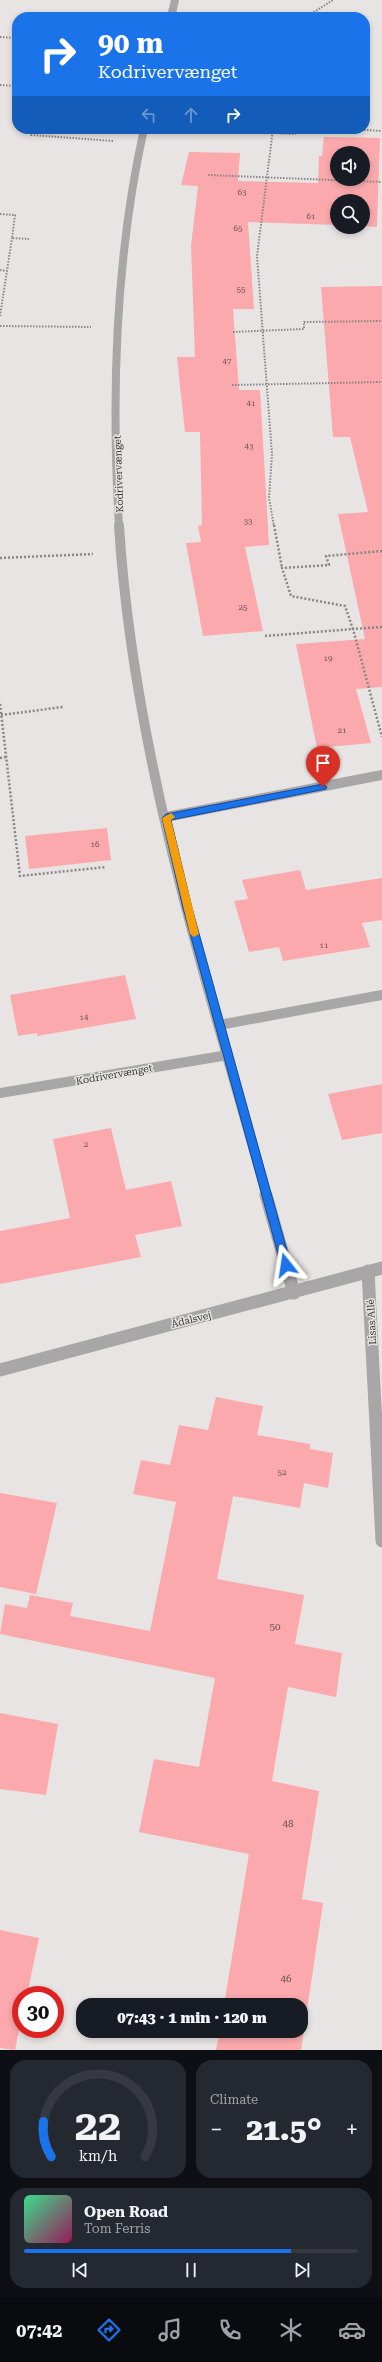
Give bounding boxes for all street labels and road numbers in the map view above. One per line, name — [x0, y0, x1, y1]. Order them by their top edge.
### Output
street label: Kodrivervænget — [112, 435, 125, 513]
street label: Kodrivervænget — [75, 1062, 153, 1087]
street label: Lisas Allé — [365, 1298, 378, 1345]
street label: Ådalsvej — [170, 1308, 212, 1330]

